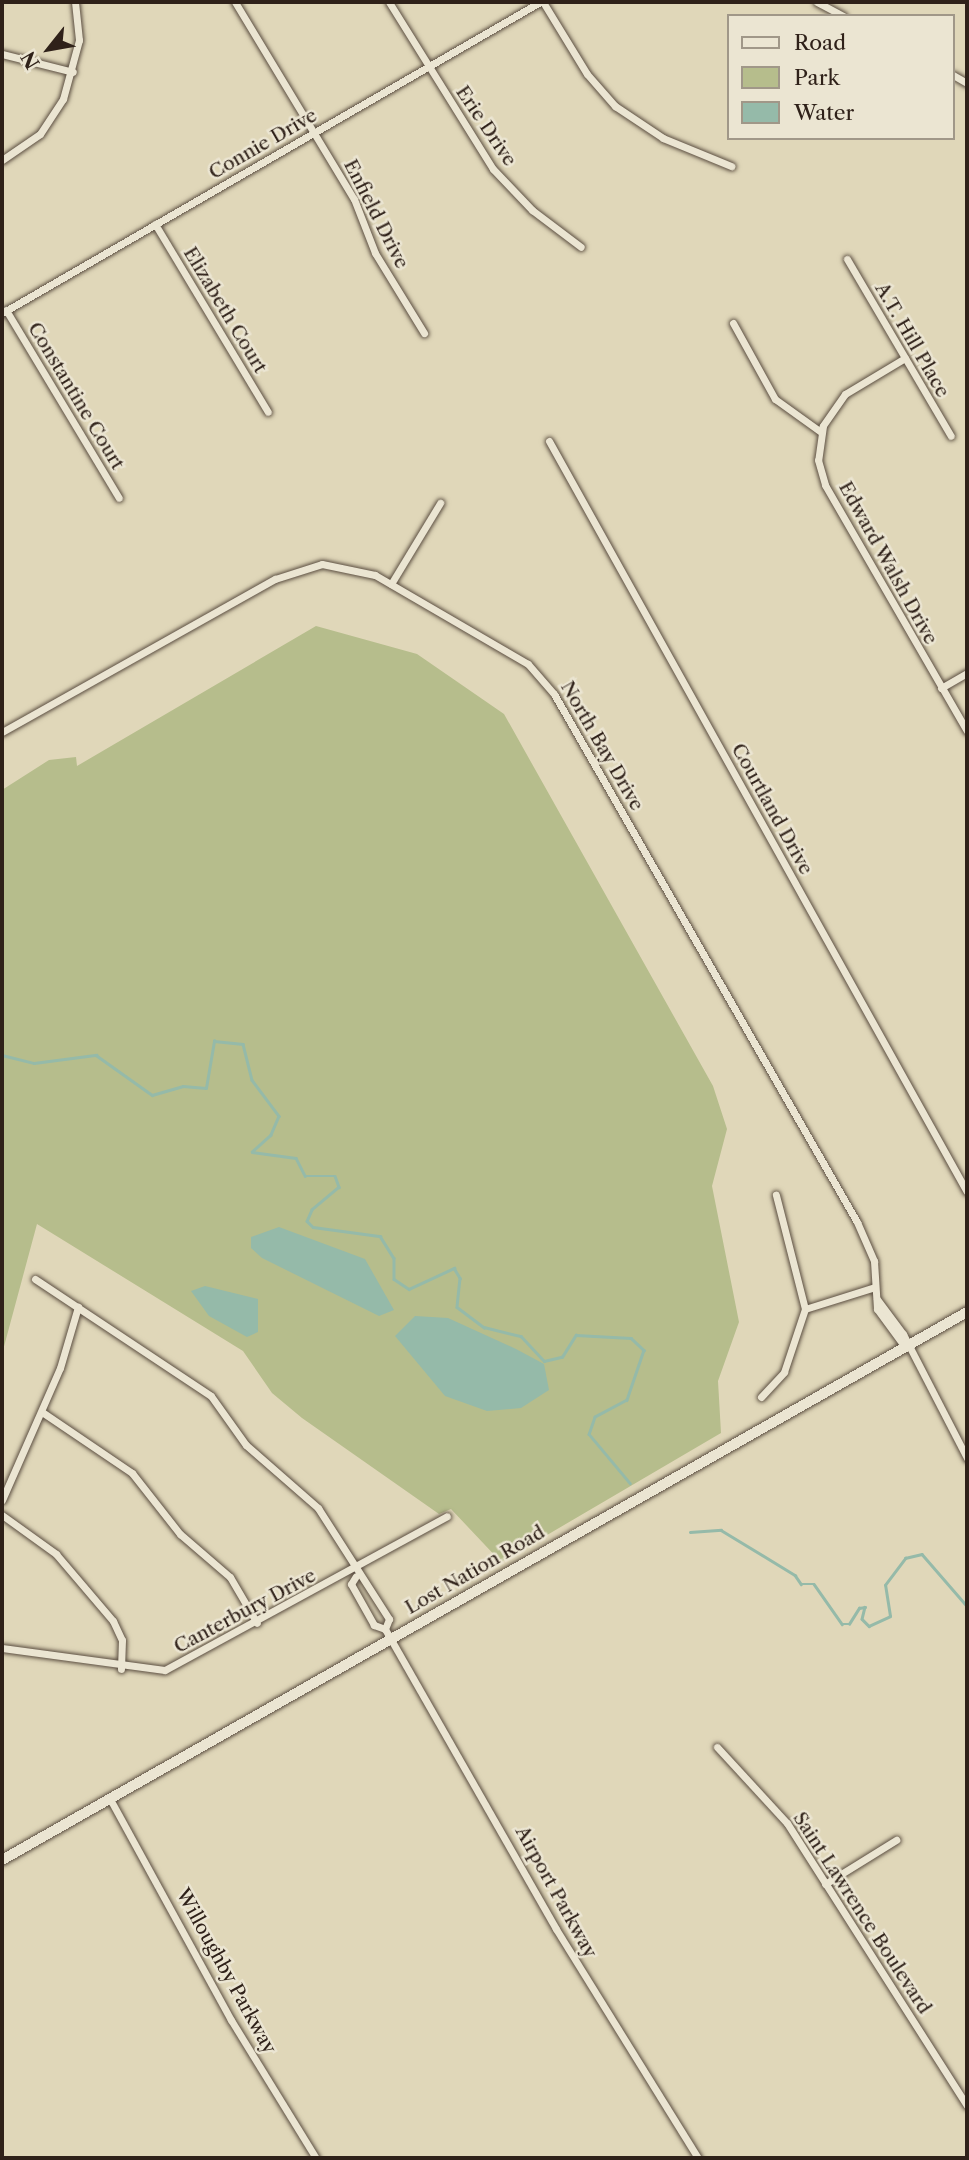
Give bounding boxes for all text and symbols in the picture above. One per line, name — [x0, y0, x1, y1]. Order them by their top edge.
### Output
north arrow — [14, 14, 84, 84]
legend — [727, 14, 955, 140]
text: Road — [794, 30, 846, 55]
text: N — [16, 47, 45, 73]
text: Park — [794, 65, 840, 90]
street label: Erie Drive — [451, 82, 521, 170]
text: Water — [794, 100, 854, 125]
street label: Connie Drive — [205, 104, 321, 184]
street label: Enfield Drive — [339, 156, 413, 272]
street label: Elizabeth Court — [178, 243, 272, 377]
street label: A.T. Hill Place — [870, 279, 954, 401]
street label: Constantine Court — [23, 318, 129, 474]
street label: Edward Walsh Drive — [834, 477, 942, 649]
street label: North Bay Drive — [556, 677, 648, 815]
street label: Courtland Drive — [727, 740, 817, 878]
street label: Lost Nation Road — [401, 1521, 549, 1619]
street label: Canterbury Drive — [170, 1564, 320, 1658]
street label: Saint Lawrence Boulevard — [788, 1808, 936, 2018]
street label: Airport Parkway — [510, 1822, 602, 1962]
street label: Willoughby Parkway — [171, 1884, 281, 2058]

